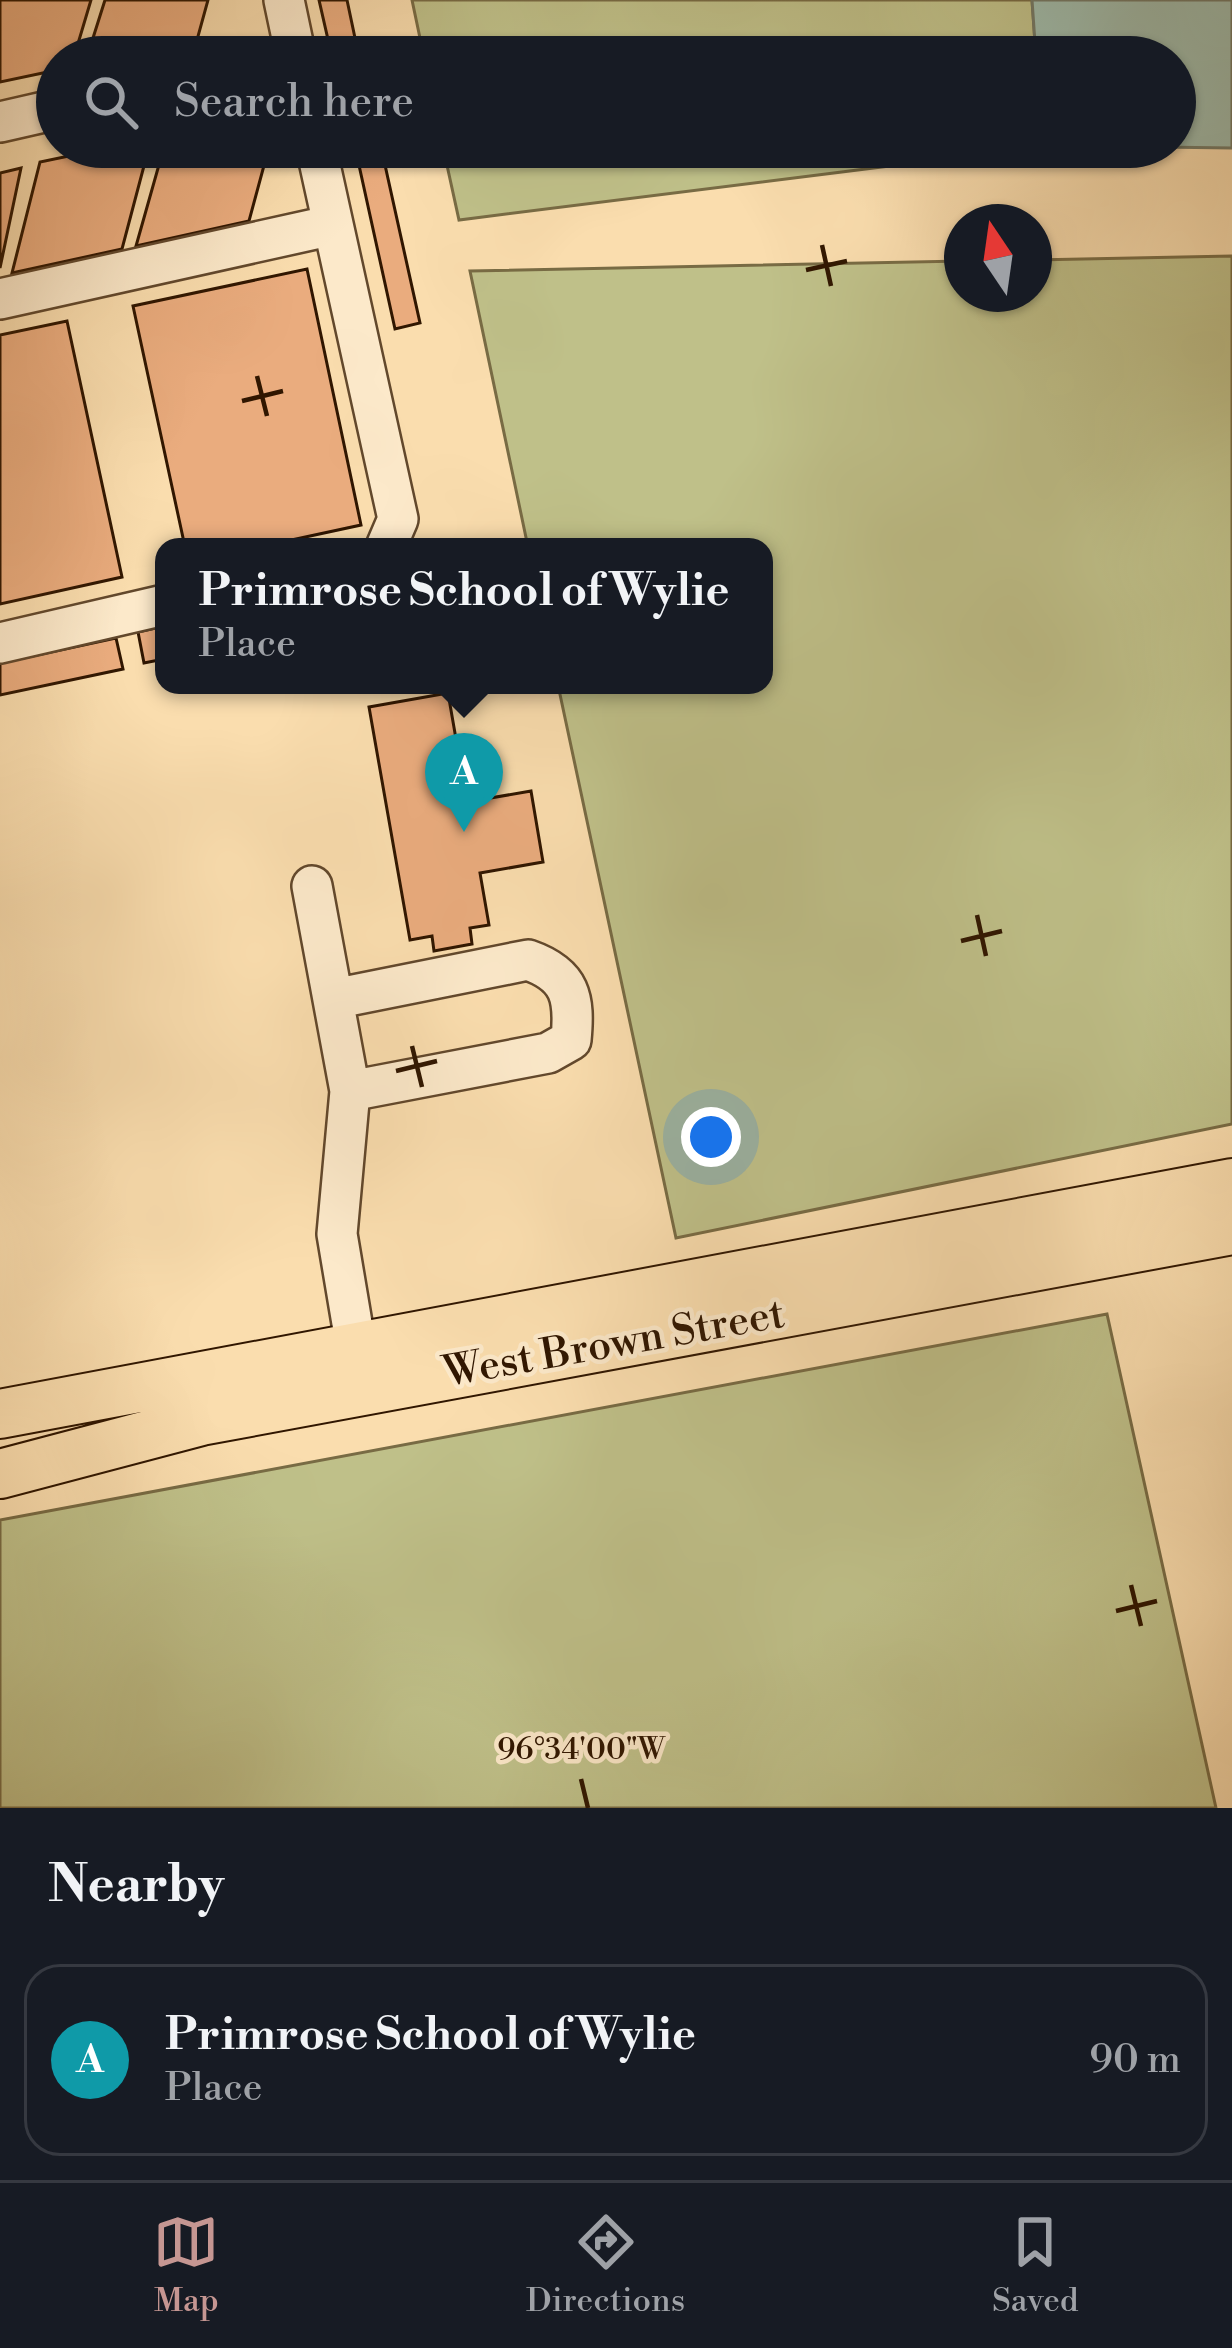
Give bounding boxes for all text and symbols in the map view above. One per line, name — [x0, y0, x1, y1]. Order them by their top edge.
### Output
search box — [36, 36, 1196, 168]
icon: search — [78, 69, 144, 135]
text: Search here — [174, 74, 414, 131]
north arrow — [944, 204, 1052, 312]
popup — [155, 538, 773, 694]
text: Primrose School of Wylie — [199, 563, 729, 620]
text: Place — [199, 620, 296, 669]
pin: A — [425, 733, 503, 832]
your location — [681, 1107, 741, 1167]
street label: West Brown Street — [437, 1288, 789, 1400]
text: 96°34'00"W — [497, 1731, 666, 1769]
text: Nearby — [48, 1854, 224, 1918]
text: Primrose School of Wylie — [165, 2007, 696, 2064]
text: A — [76, 2036, 104, 2085]
text: 90 m — [1089, 2036, 1181, 2085]
text: Place — [165, 2064, 262, 2113]
tab: Map — [153, 2209, 219, 2322]
tab: Directions — [526, 2209, 685, 2322]
tab: Saved — [992, 2209, 1079, 2322]

